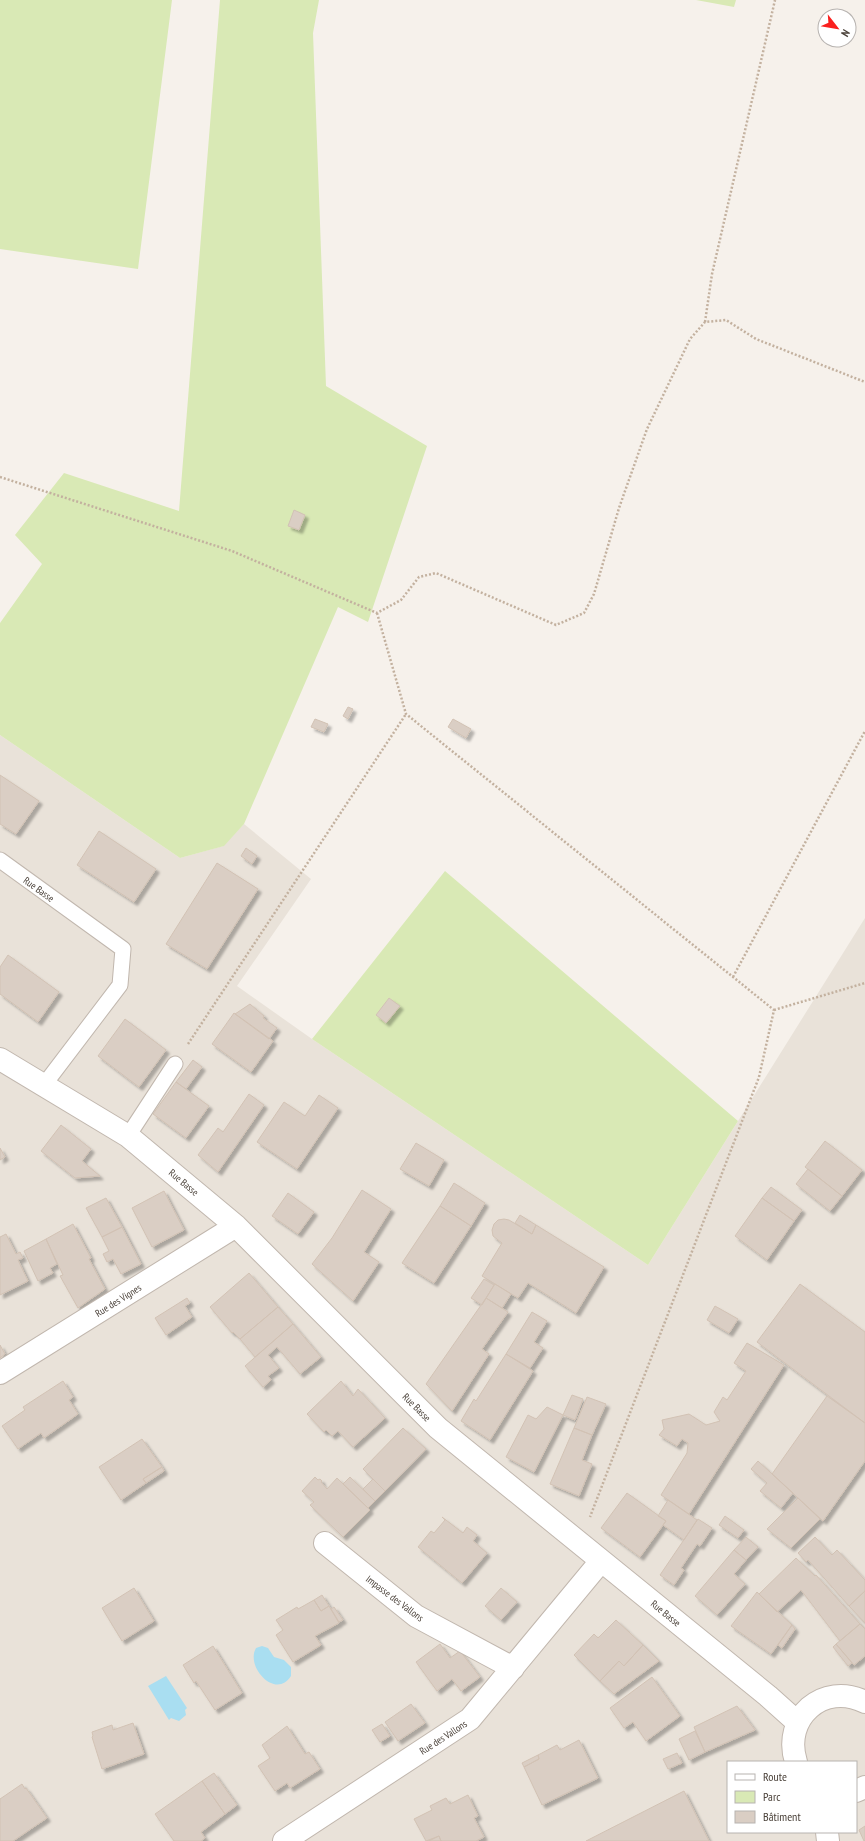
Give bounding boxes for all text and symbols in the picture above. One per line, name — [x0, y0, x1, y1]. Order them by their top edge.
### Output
north arrow — [817, 8, 857, 48]
text: N — [838, 27, 853, 39]
street label: Rue Basse — [21, 874, 57, 905]
street label: Rue Basse — [166, 1166, 201, 1199]
street label: Rue des Vignes — [93, 1281, 144, 1320]
street label: Rue Basse — [400, 1390, 434, 1424]
street label: Impasse des Vallons — [363, 1572, 427, 1625]
street label: Rue Basse — [648, 1597, 683, 1629]
street label: Rue des Vallons — [417, 1717, 470, 1758]
legend — [727, 1761, 857, 1833]
text: Route — [763, 1769, 787, 1784]
text: Parc — [763, 1789, 781, 1804]
text: Bâtiment — [763, 1809, 801, 1824]

